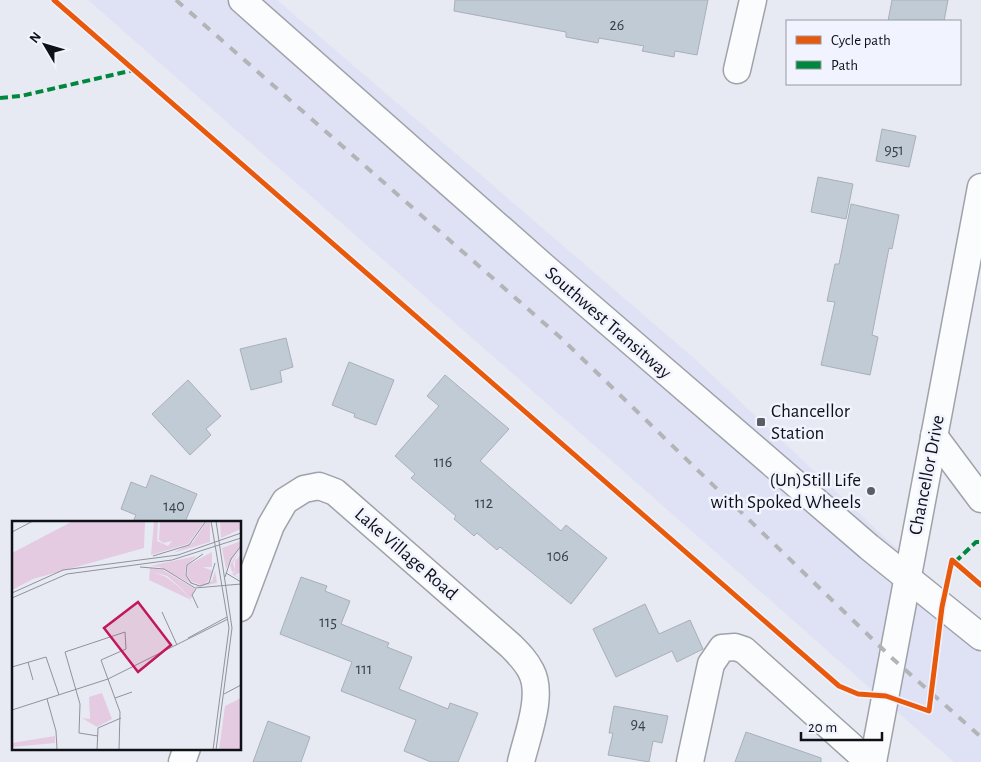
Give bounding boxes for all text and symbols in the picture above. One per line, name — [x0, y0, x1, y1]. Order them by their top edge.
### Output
house number: 26 — [610, 17, 624, 33]
north arrow — [20, 20, 70, 70]
legend — [786, 20, 961, 85]
text: N — [27, 29, 44, 46]
text: Cycle path — [831, 33, 891, 48]
text: Path — [831, 58, 858, 73]
house number: 951 — [884, 142, 904, 158]
street label: Southwest Transitway — [541, 263, 675, 383]
place label: Chancellor Station — [771, 402, 850, 443]
street label: Chancellor Drive — [906, 414, 948, 536]
marker: Chancellor Station — [755, 416, 767, 428]
house number: 116 — [434, 454, 452, 470]
place label: (Un)Still Life with Spoked Wheels — [711, 471, 861, 512]
marker: (Un)Still Life with Spoked Wheels — [865, 485, 877, 497]
house number: 112 — [475, 495, 493, 511]
house number: 140 — [163, 498, 185, 514]
street label: Lake Village Road — [351, 504, 461, 604]
inset map — [12, 521, 241, 750]
house number: 106 — [547, 548, 569, 564]
house number: 115 — [319, 614, 337, 630]
house number: 111 — [356, 661, 372, 677]
scale bar — [801, 710, 882, 742]
house number: 94 — [630, 716, 646, 732]
text: 20 m — [808, 720, 837, 735]

